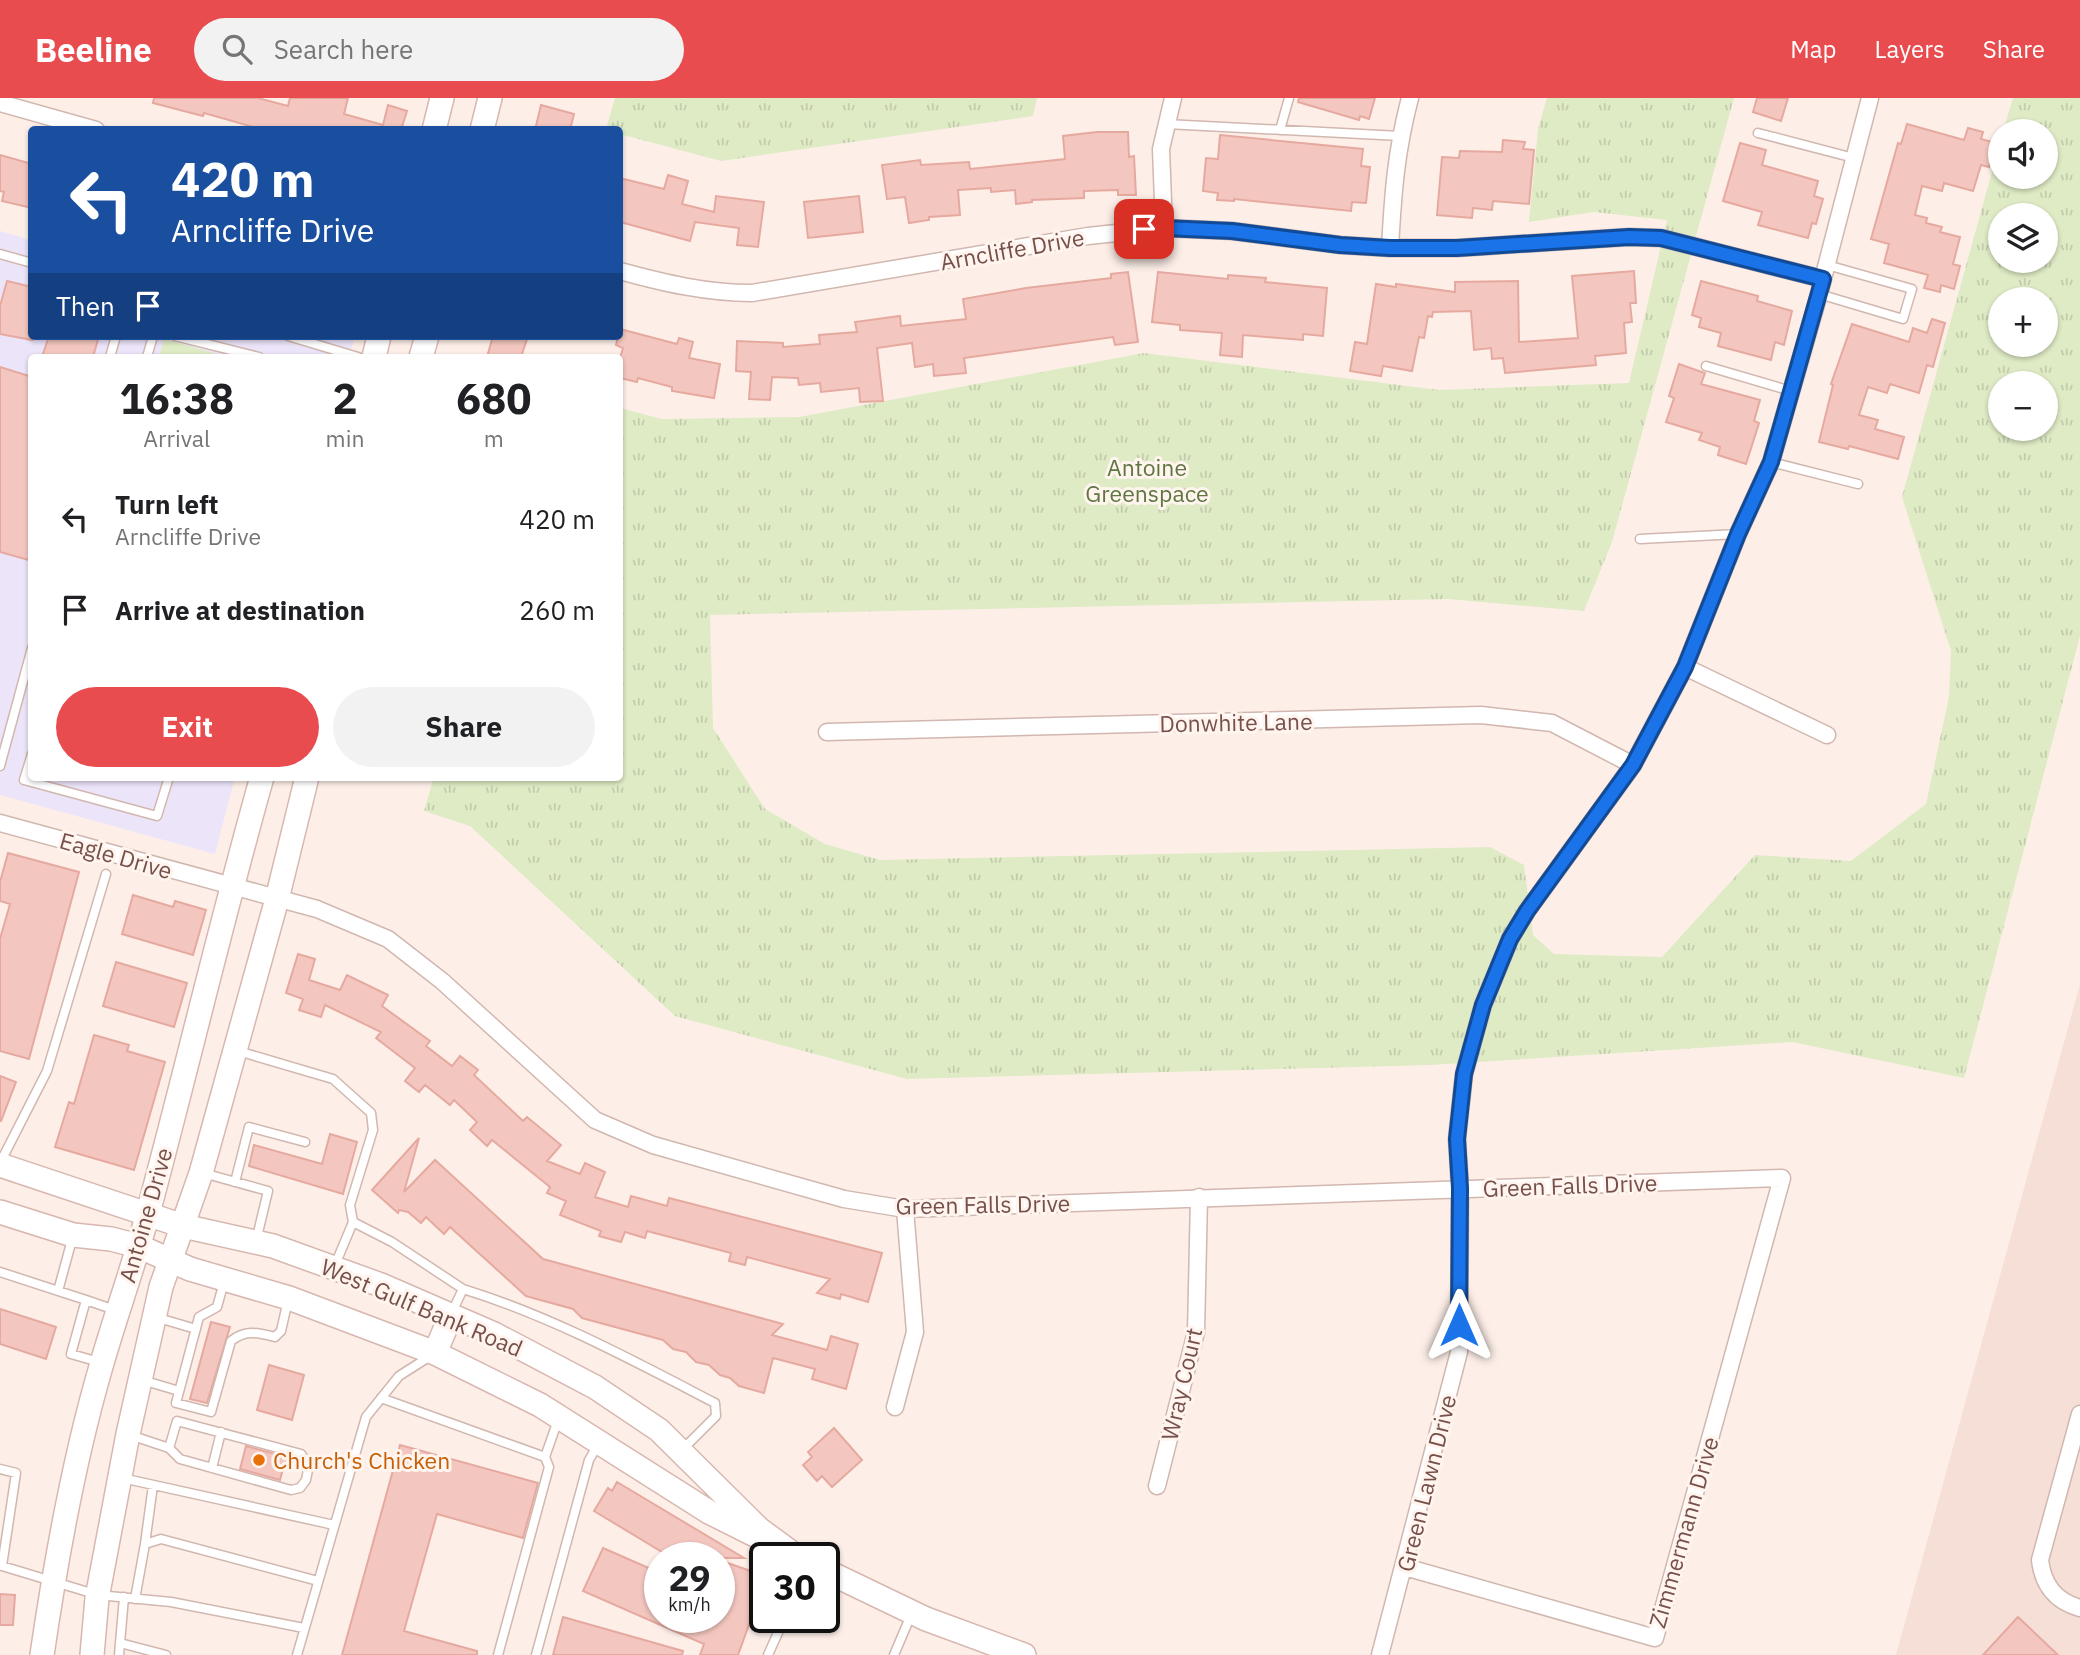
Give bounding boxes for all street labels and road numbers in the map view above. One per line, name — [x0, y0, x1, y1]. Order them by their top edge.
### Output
street label: Arncliffe Drive — [937, 222, 1087, 276]
street label: Donwhite Lane — [1159, 706, 1313, 738]
street label: Eagle Drive — [56, 825, 176, 885]
street label: Antoine Drive — [111, 1144, 179, 1286]
street label: Green Falls Drive — [1482, 1167, 1658, 1203]
street label: Green Falls Drive — [895, 1187, 1071, 1221]
street label: West Gulf Bank Road — [317, 1251, 527, 1363]
street label: Wray Court — [1154, 1325, 1208, 1443]
street label: Green Lawn Drive — [1390, 1391, 1462, 1575]
street label: Zimmermann Drive — [1641, 1433, 1725, 1631]

